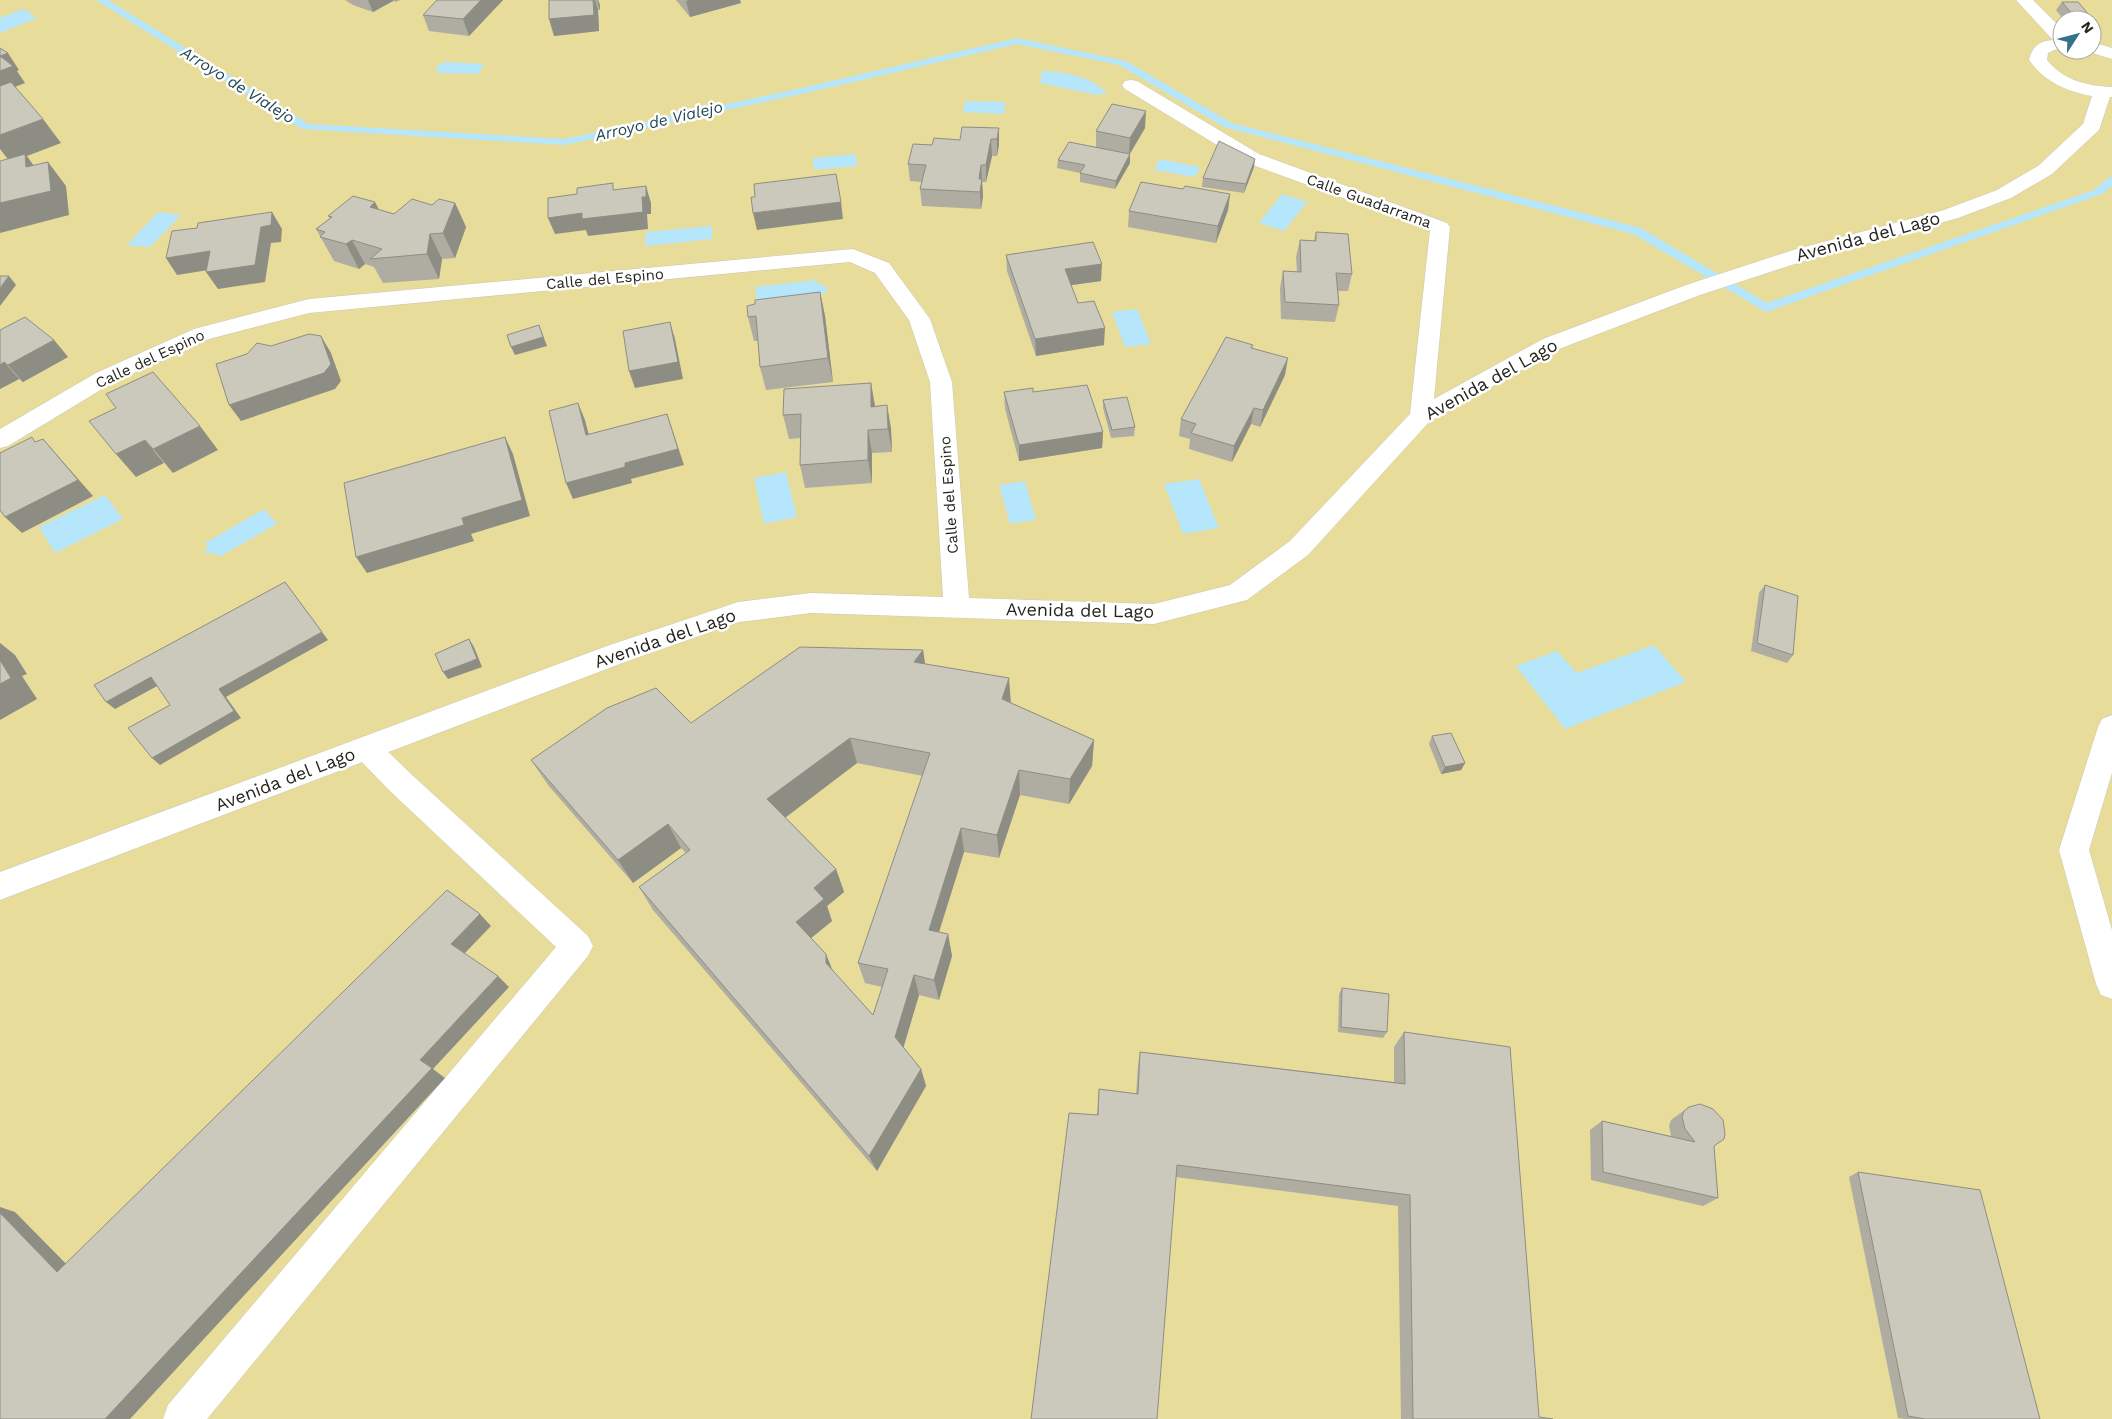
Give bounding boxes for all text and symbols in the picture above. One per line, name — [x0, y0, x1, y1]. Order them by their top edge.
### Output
north arrow — [2052, 10, 2102, 60]
text: N — [2078, 18, 2097, 36]
water label: Arroyo de Vialejo — [177, 42, 298, 128]
water label: Arroyo de Vialejo — [592, 97, 725, 145]
street label: Calle Guadarrama — [1304, 170, 1434, 232]
street label: Avenida del Lago — [1794, 207, 1942, 265]
street label: Calle del Espino — [545, 265, 665, 293]
street label: Calle del Espino — [93, 326, 207, 392]
street label: Avenida del Lago — [1421, 334, 1561, 424]
street label: Calle del Espino — [936, 435, 962, 555]
street label: Avenida del Lago — [1006, 598, 1154, 622]
street label: Avenida del Lago — [592, 604, 738, 672]
street label: Avenida del Lago — [212, 743, 358, 815]

